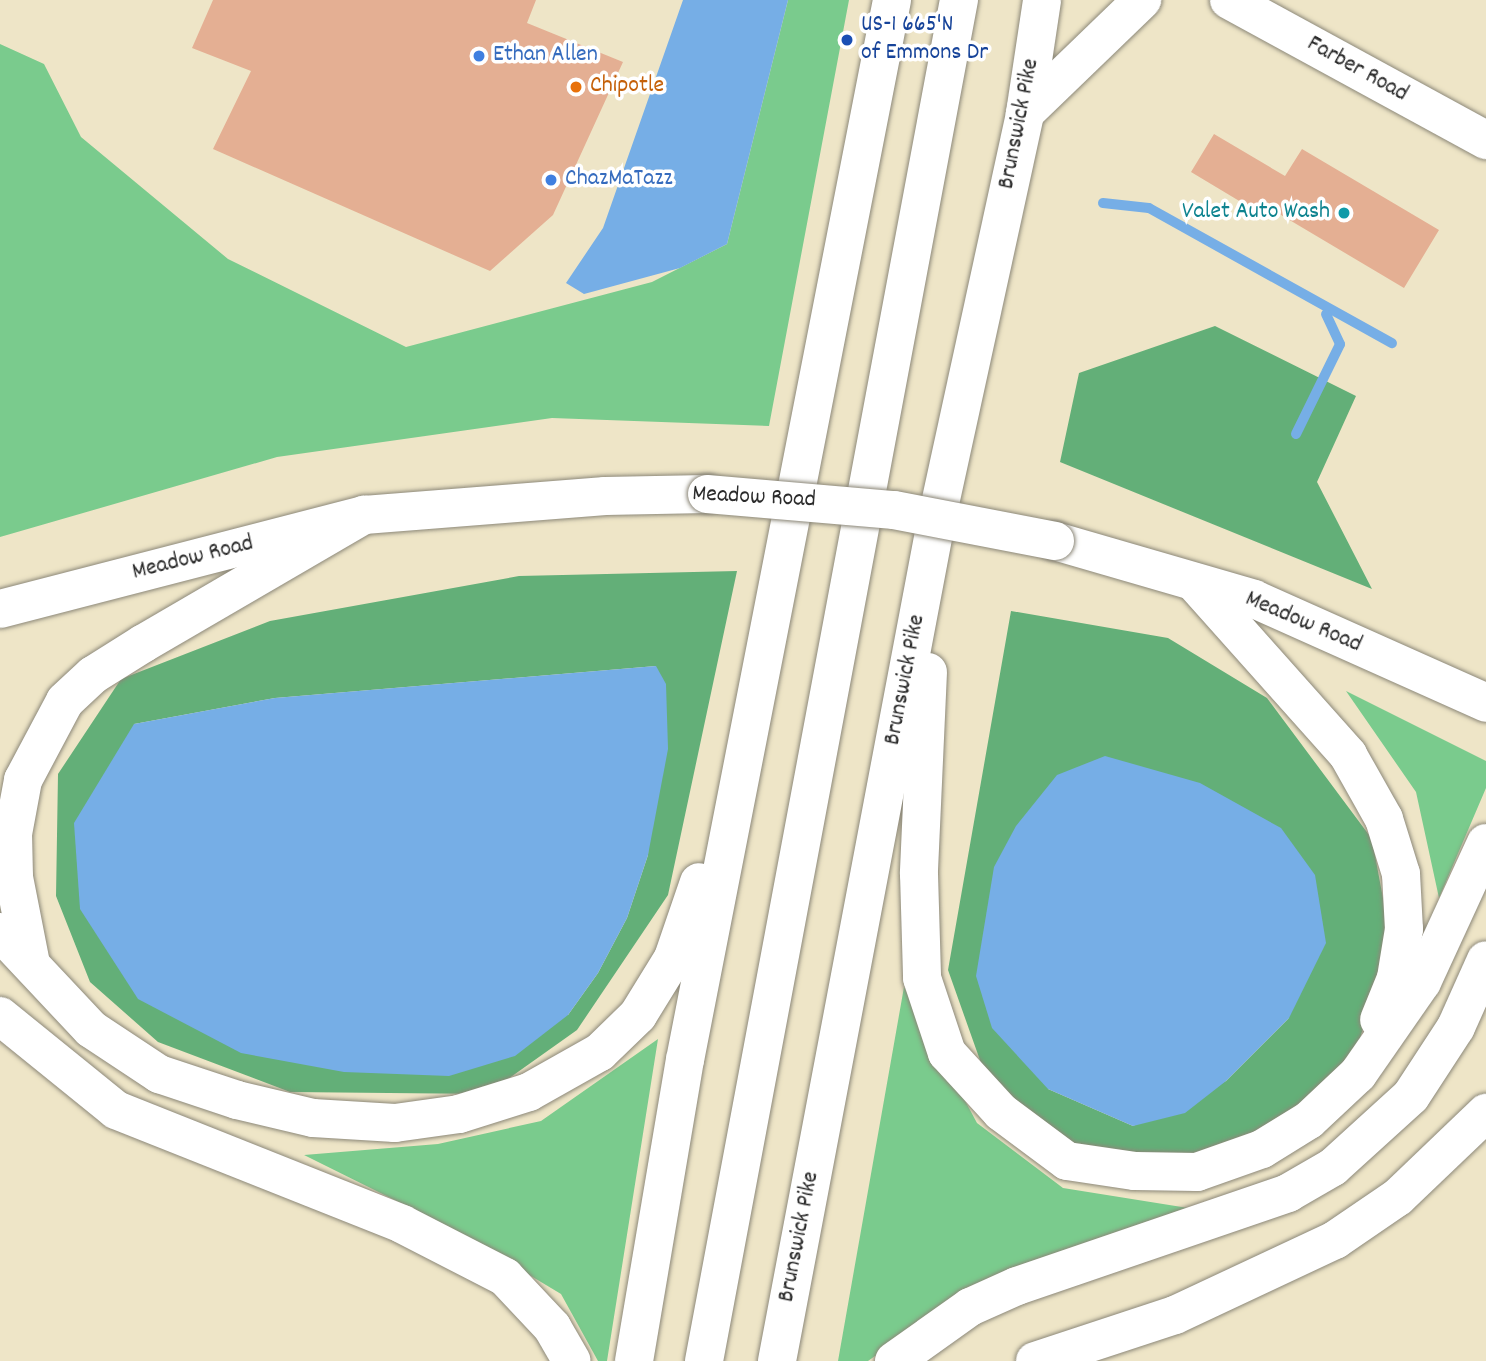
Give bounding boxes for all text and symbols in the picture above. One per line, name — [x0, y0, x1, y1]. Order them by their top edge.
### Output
place label: US-1 665'N of Emmons Dr — [861, 12, 988, 68]
street label: Farber Road — [1301, 30, 1413, 110]
marker: US-1 665'N of Emmons Dr — [839, 32, 855, 48]
place label: Ethan Allen — [493, 42, 598, 70]
marker: Ethan Allen — [471, 48, 487, 64]
street label: Brunswick Pike — [993, 56, 1047, 192]
place label: Chipotle — [590, 73, 664, 101]
marker: Chipotle — [568, 79, 584, 95]
place label: ChazMaTazz — [565, 166, 673, 194]
marker: ChazMaTazz — [543, 172, 559, 188]
place label: Valet Auto Wash — [1182, 199, 1330, 227]
marker: Valet Auto Wash — [1336, 205, 1352, 221]
street label: Meadow Road — [692, 480, 816, 516]
street label: Meadow Road — [130, 530, 256, 588]
street label: Meadow Road — [1240, 586, 1366, 660]
street label: Brunswick Pike — [879, 612, 933, 748]
street label: Brunswick Pike — [773, 1169, 827, 1305]

